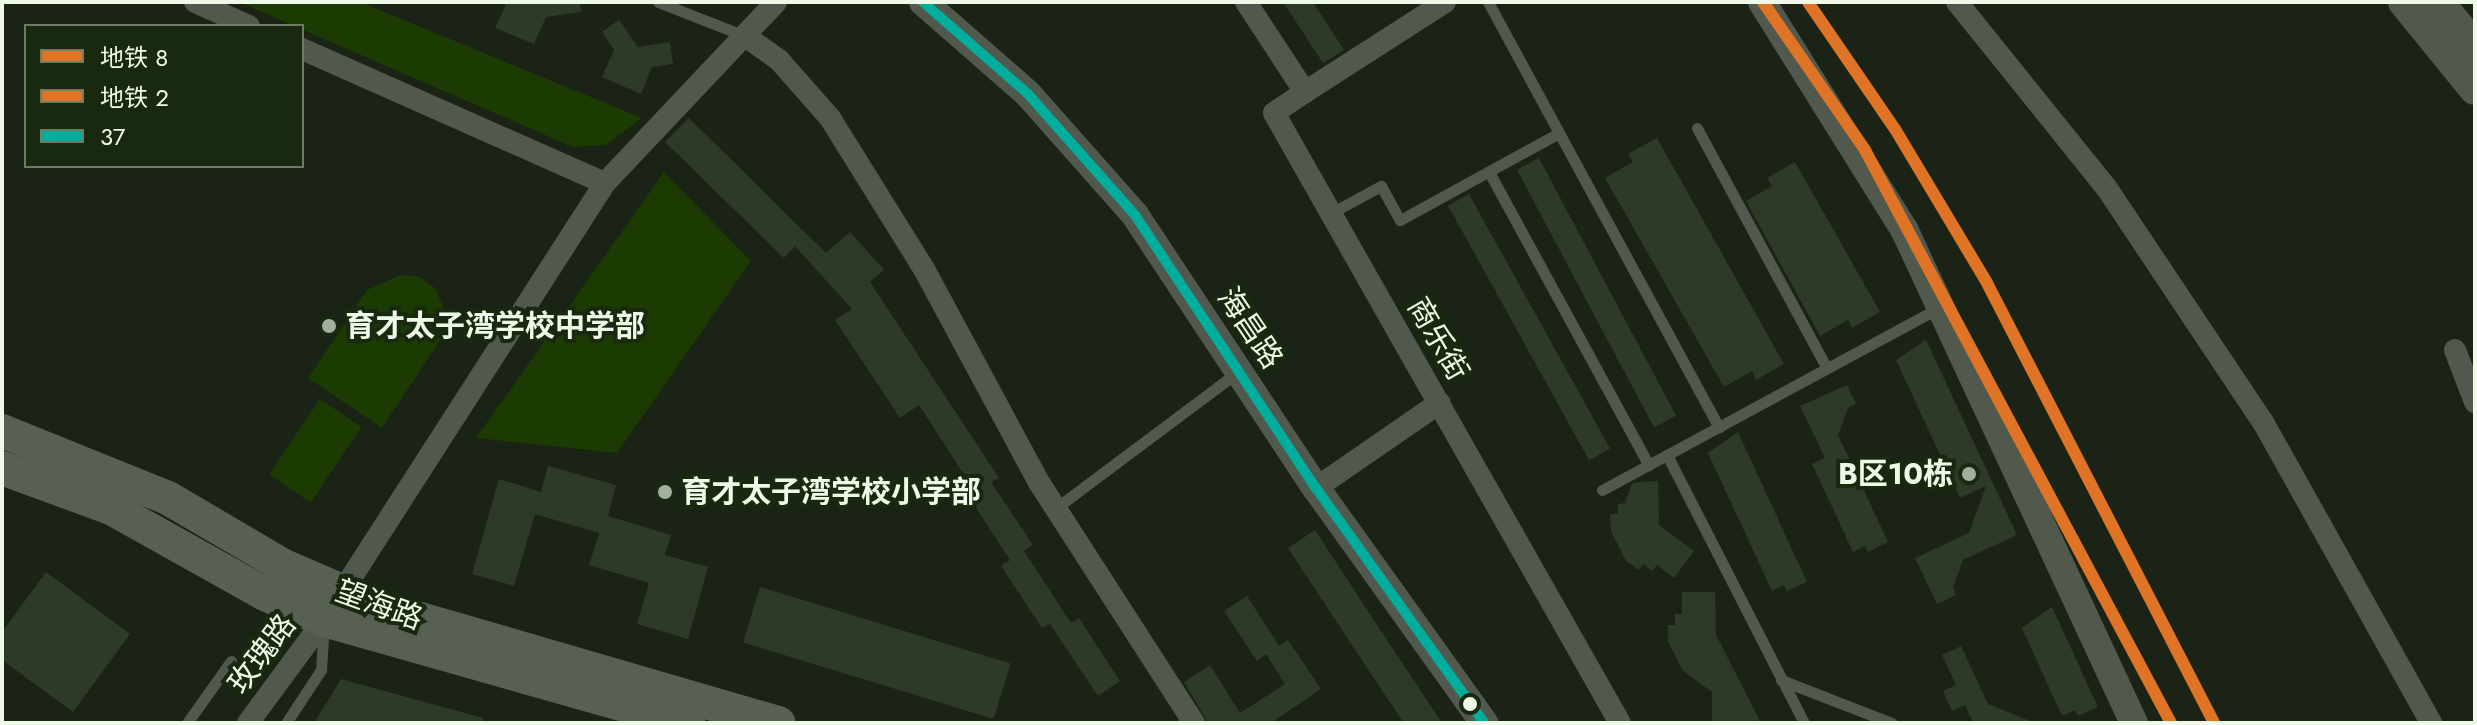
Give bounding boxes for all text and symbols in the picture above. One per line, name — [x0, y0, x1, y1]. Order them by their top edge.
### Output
legend — [24, 24, 304, 168]
text: 地铁 8 — [100, 40, 168, 75]
text: 地铁 2 — [100, 80, 169, 115]
text: 37 — [100, 119, 125, 154]
street label: 海昌路 — [1210, 281, 1290, 375]
street label: 商乐街 — [1400, 291, 1476, 387]
place label: 育才太子湾学校中学部 — [345, 308, 645, 344]
marker: 育才太子湾学校中学部 — [320, 317, 338, 335]
place label: B区10栋 — [1838, 456, 1953, 492]
marker: B区10栋 — [1960, 465, 1978, 483]
place label: 育才太子湾学校小学部 — [681, 474, 981, 510]
marker: 育才太子湾学校小学部 — [656, 483, 674, 501]
street label: 望海路 — [331, 573, 427, 637]
street label: 玫瑰路 — [221, 607, 303, 701]
unlabelled marker — [1462, 696, 1478, 712]

